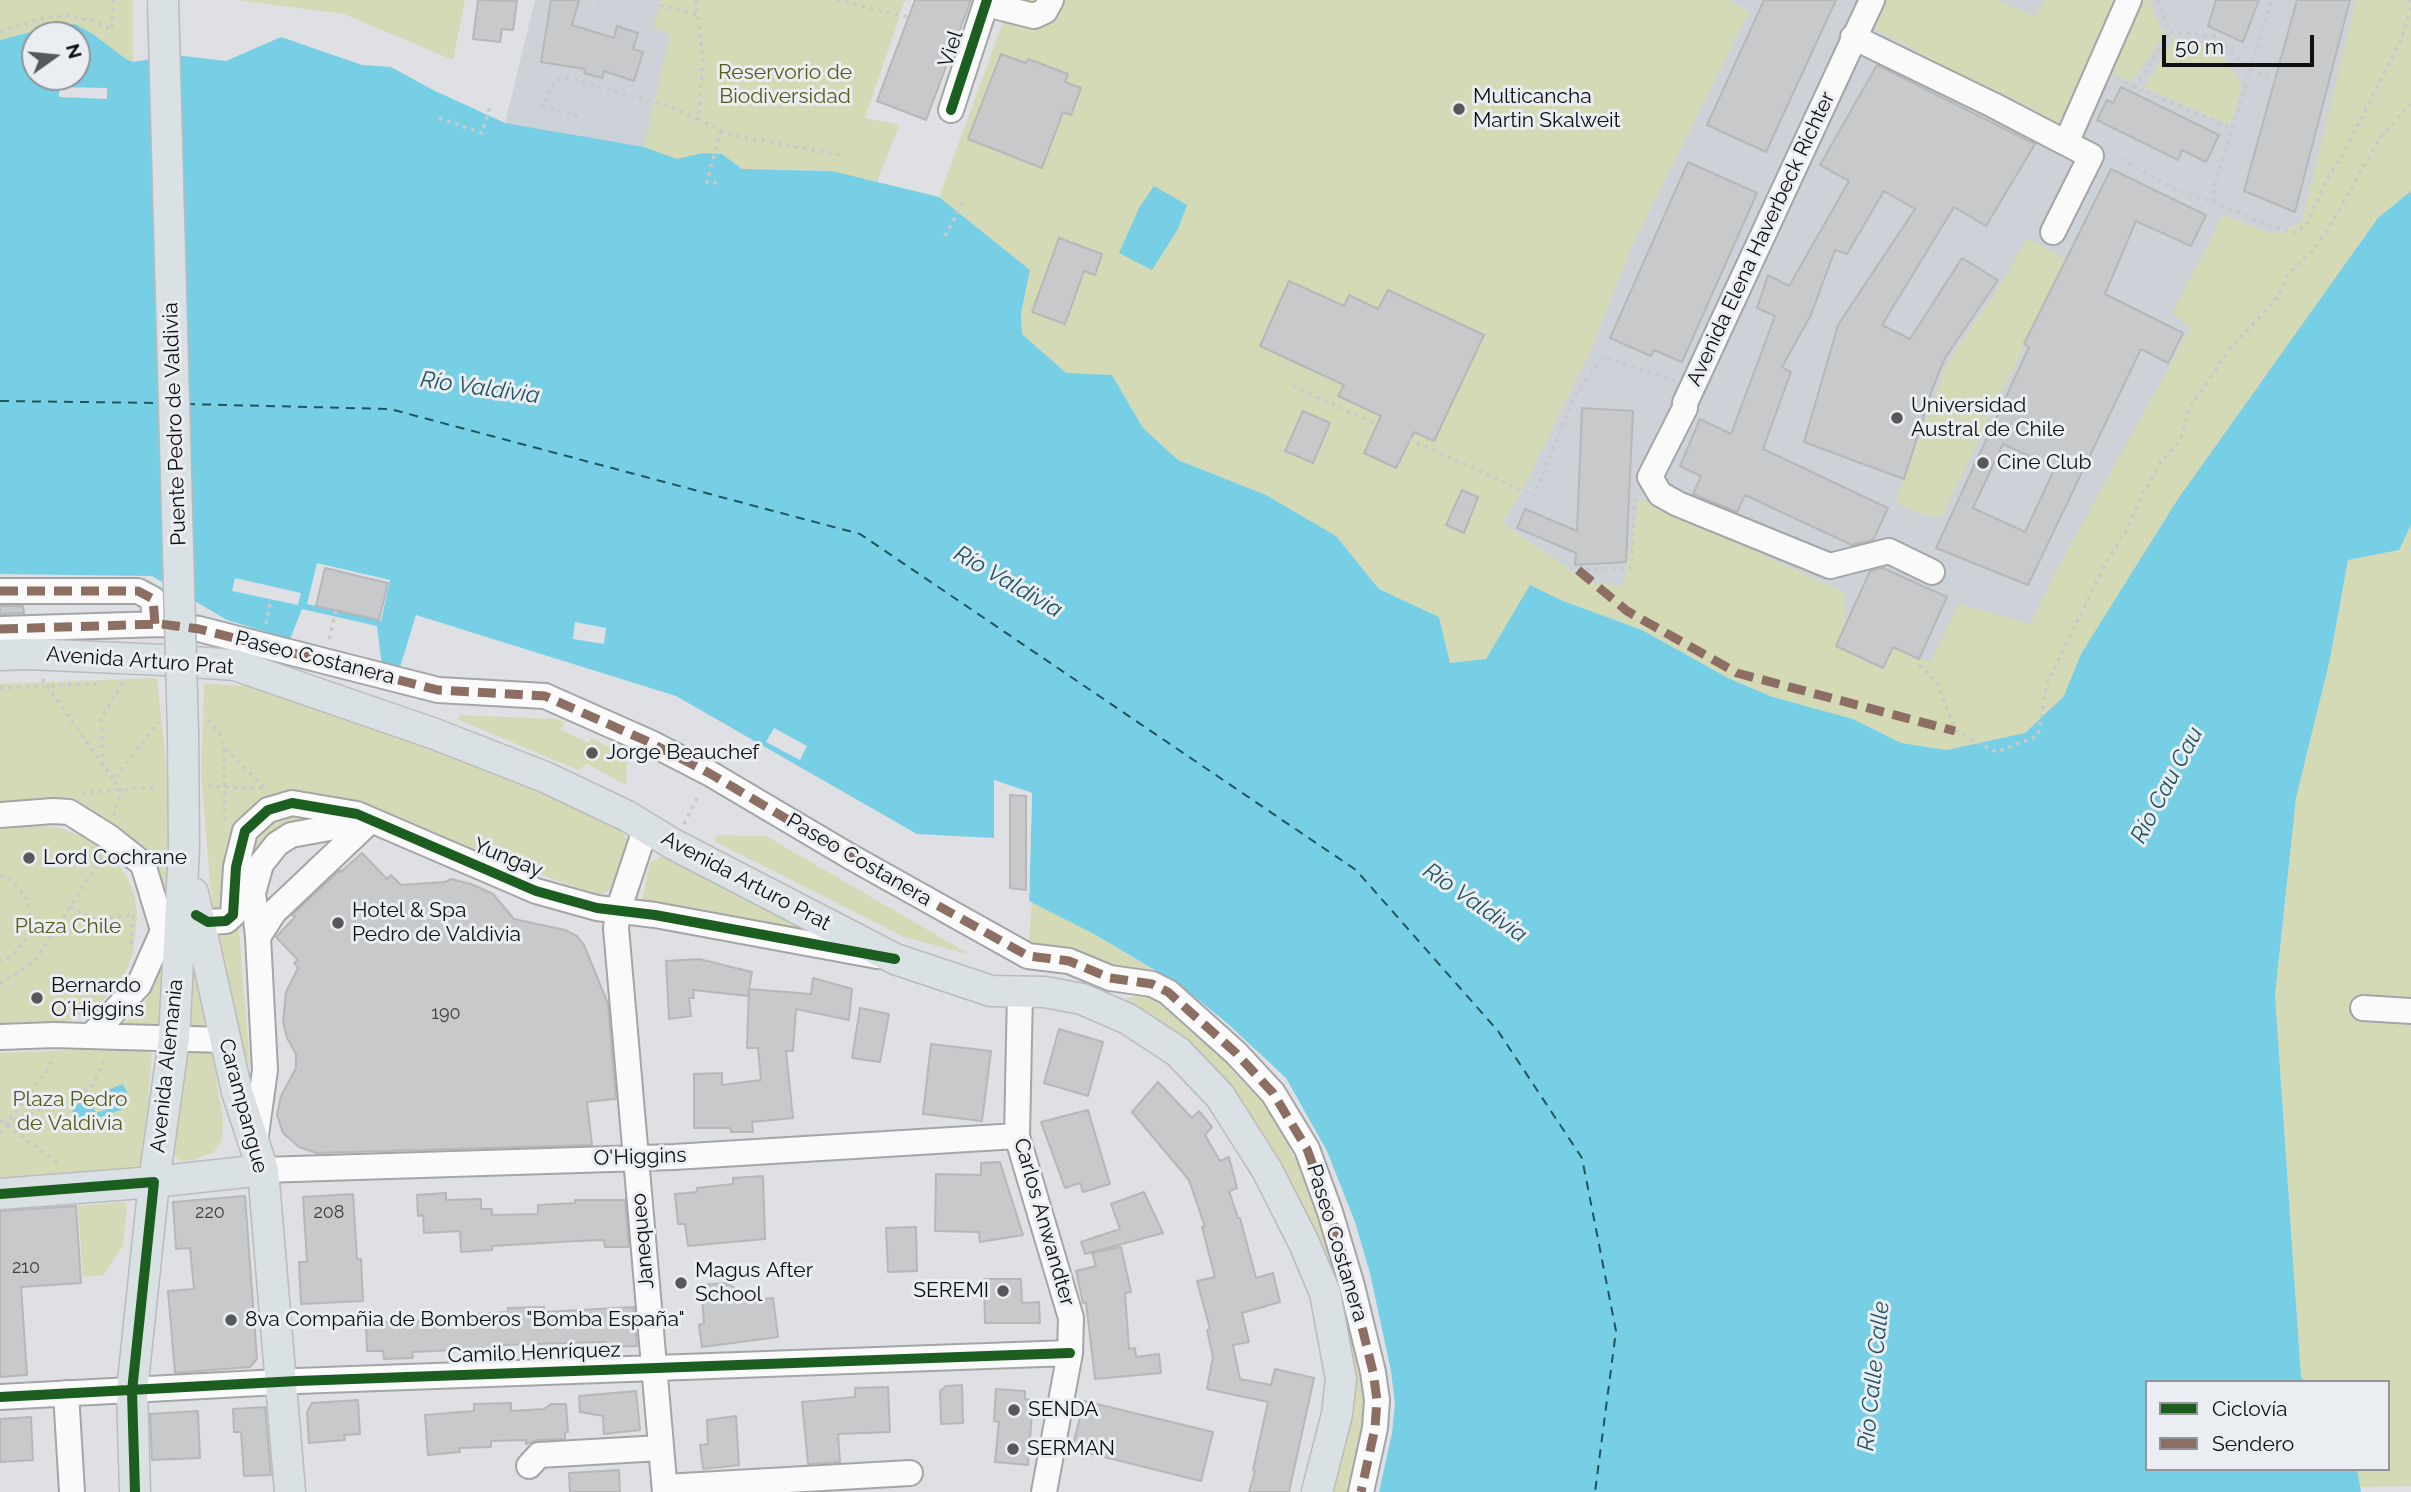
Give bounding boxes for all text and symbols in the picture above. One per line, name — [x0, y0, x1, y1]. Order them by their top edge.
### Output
north arrow — [21, 21, 91, 91]
scale bar — [2166, 21, 2318, 65]
street label: Viel — [933, 28, 969, 70]
text: 50 m — [2175, 34, 2224, 59]
text: N — [62, 41, 87, 61]
park label: Reservorio de Biodiversidad — [718, 60, 852, 110]
place label: Multicancha Martin Skalweit — [1473, 84, 1621, 134]
street label: Avenida Elena Haverbeck Richter — [1682, 88, 1840, 390]
marker: Multicancha Martin Skalweit — [1451, 101, 1467, 117]
street label: Puente Pedro de Valdivia — [158, 302, 192, 546]
water label: Río Valdivia — [419, 366, 541, 410]
place label: Universidad Austral de Chile — [1911, 393, 2064, 443]
marker: Universidad Austral de Chile — [1889, 410, 1905, 426]
place label: Cine Club — [1997, 450, 2091, 476]
marker: Cine Club — [1975, 455, 1991, 471]
water label: Río Valdivia — [949, 540, 1067, 624]
street label: Paseo Costanera — [233, 626, 397, 690]
street label: Avenida Arturo Prat — [45, 642, 235, 680]
water label: Río Cau Cau — [2125, 722, 2209, 848]
place label: Jorge Beauchef — [606, 740, 759, 766]
marker: Jorge Beauchef — [584, 745, 600, 761]
street label: Paseo Costanera — [782, 808, 936, 912]
street label: Avenida Arturo Prat — [657, 826, 835, 936]
street label: Yungay — [470, 833, 546, 883]
place label: Lord Cochrane — [43, 845, 187, 871]
marker: Lord Cochrane — [21, 850, 37, 866]
water label: Río Valdivia — [1418, 857, 1532, 949]
place label: Hotel & Spa Pedro de Valdivia — [352, 898, 521, 948]
park label: Plaza Chile — [15, 914, 121, 940]
marker: Hotel & Spa Pedro de Valdivia — [330, 915, 346, 931]
place label: Bernardo O´Higgins — [51, 973, 144, 1023]
street label: Avenida Alemania — [145, 978, 189, 1154]
marker: Bernardo O´Higgins — [29, 990, 45, 1006]
house number: 190 — [431, 1003, 461, 1025]
street label: Carampangue — [213, 1036, 273, 1176]
park label: Plaza Pedro de Valdivia — [12, 1087, 128, 1137]
street label: Carlos Anwandter — [1008, 1135, 1080, 1309]
street label: O'Higgins — [593, 1143, 687, 1171]
street label: Paseo Costanera — [1301, 1161, 1373, 1325]
street label: Janequeo — [626, 1192, 660, 1290]
house number: 220 — [195, 1202, 225, 1224]
house number: 208 — [313, 1202, 345, 1224]
house number: 210 — [12, 1257, 40, 1279]
place label: Magus After School — [695, 1258, 813, 1308]
marker: Magus After School — [673, 1275, 689, 1291]
place label: SEREMI — [913, 1278, 989, 1304]
marker: SEREMI — [995, 1283, 1011, 1299]
water label: Río Calle Calle — [1852, 1300, 1896, 1452]
place label: 8va Compañia de Bomberos "Bomba España" — [245, 1307, 685, 1333]
marker: 8va Compañia de Bomberos "Bomba España" — [223, 1312, 239, 1328]
street label: Camilo Henríquez — [447, 1337, 621, 1369]
legend — [2145, 1380, 2390, 1471]
text: Ciclovía — [2212, 1396, 2288, 1421]
place label: SENDA — [1028, 1397, 1098, 1423]
marker: SENDA — [1006, 1402, 1022, 1418]
text: Sendero — [2212, 1431, 2294, 1456]
place label: SERMAN — [1027, 1436, 1115, 1462]
marker: SERMAN — [1005, 1441, 1021, 1457]

